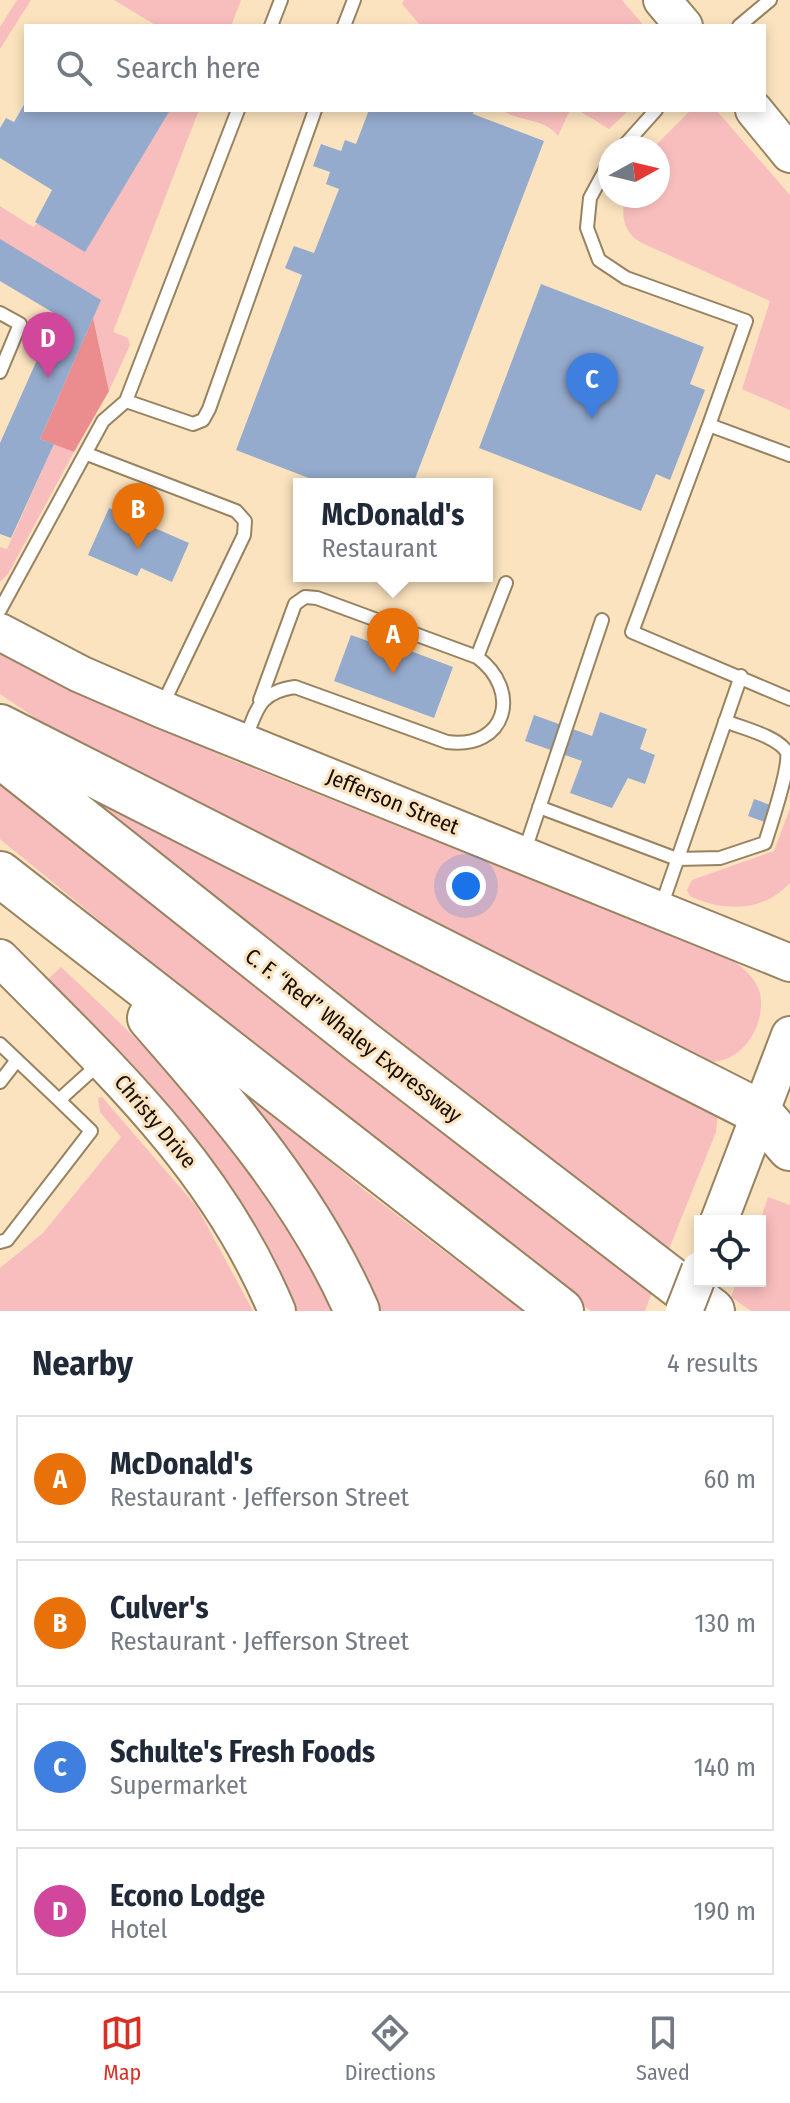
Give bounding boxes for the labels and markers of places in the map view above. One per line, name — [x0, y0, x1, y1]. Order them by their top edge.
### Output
pin: D — [22, 312, 74, 378]
pin: C — [566, 353, 618, 419]
pin: B — [112, 483, 164, 549]
pin: A — [367, 608, 419, 674]

